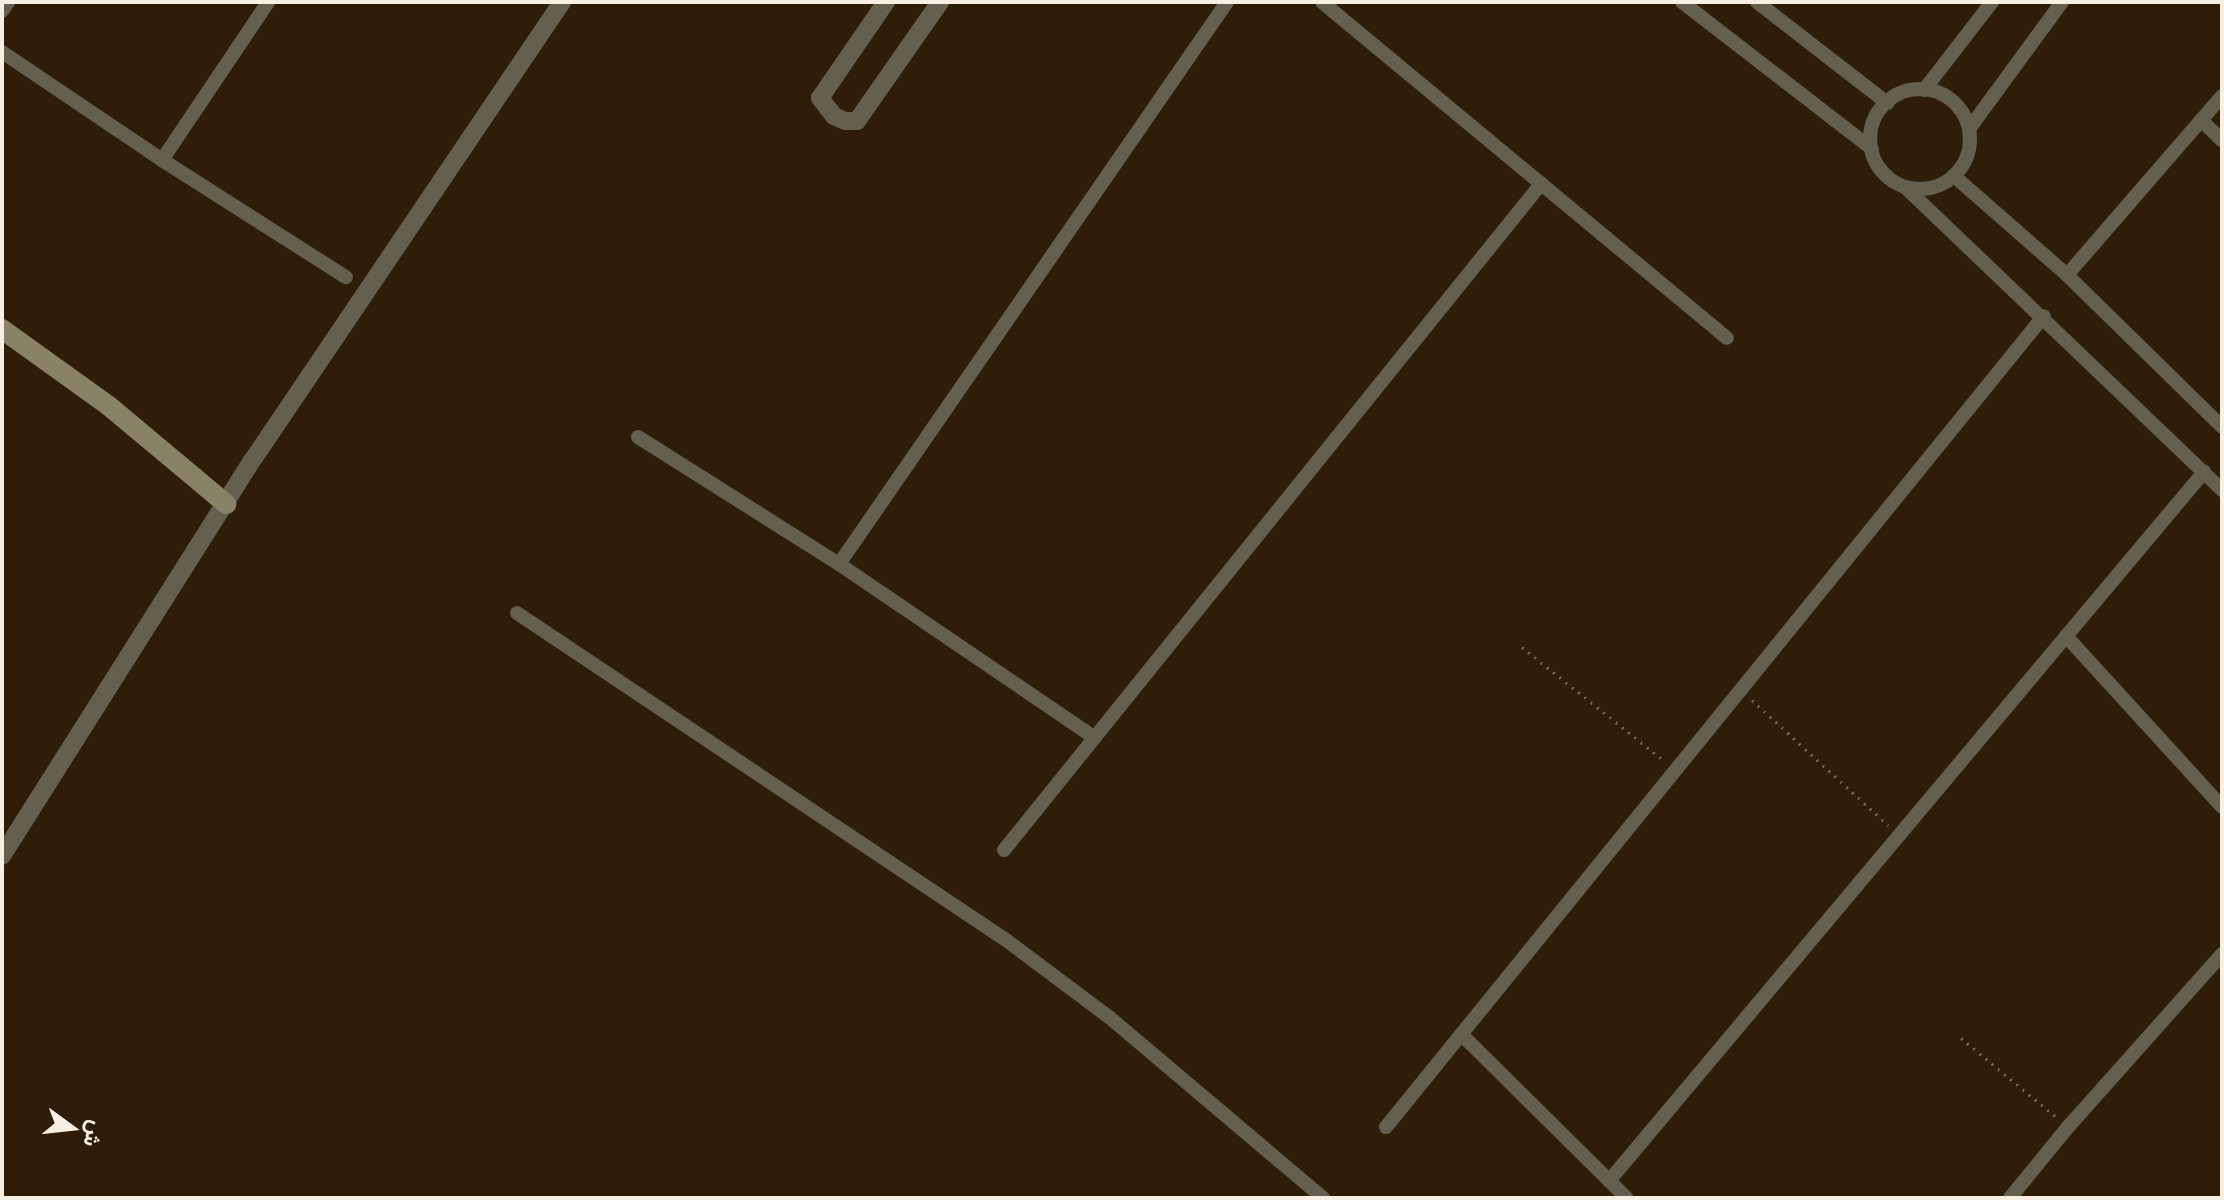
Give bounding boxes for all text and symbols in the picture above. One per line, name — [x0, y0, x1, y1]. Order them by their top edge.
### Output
north arrow — [32, 1088, 112, 1168]
text: ش — [79, 1118, 111, 1150]

